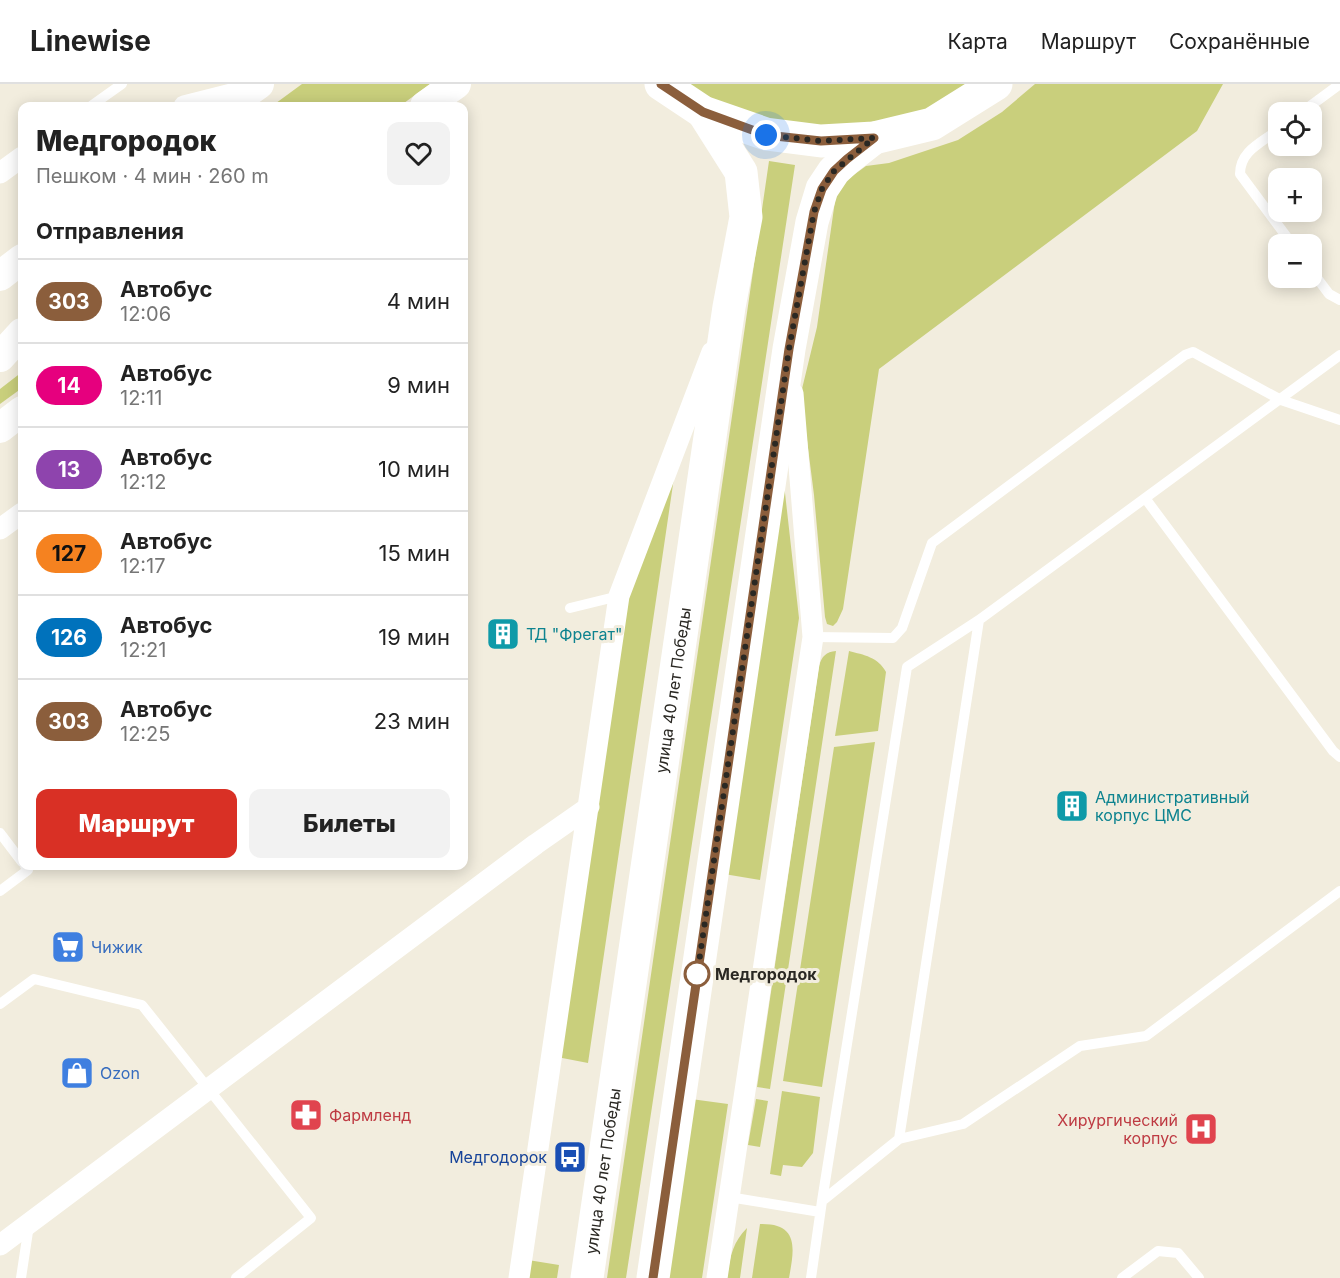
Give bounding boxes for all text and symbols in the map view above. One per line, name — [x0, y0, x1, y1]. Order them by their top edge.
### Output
text: Linewise — [30, 24, 151, 58]
text: Карта — [947, 29, 1008, 54]
text: Маршрут — [1041, 29, 1136, 54]
text: Сохранённые — [1169, 29, 1310, 54]
map controls — [1268, 102, 1322, 288]
button: locate — [1268, 102, 1322, 156]
your location — [751, 120, 781, 150]
button: heart — [387, 122, 450, 185]
text: Медгородок — [36, 124, 216, 158]
text: Пешком · 4 мин · 260 m — [36, 164, 269, 188]
button: + — [1268, 168, 1322, 222]
text: Отправления — [36, 218, 184, 244]
button: − — [1268, 234, 1322, 288]
text: Автобус — [120, 276, 213, 302]
text: 4 мин — [387, 288, 450, 314]
text: 303 — [48, 289, 90, 314]
text: 12:06 — [120, 302, 171, 326]
text: Автобус — [120, 360, 213, 386]
text: 9 мин — [387, 372, 450, 398]
text: 14 — [57, 373, 81, 398]
text: 12:11 — [120, 386, 162, 410]
text: Автобус — [120, 444, 213, 470]
text: 10 мин — [378, 456, 450, 482]
text: 13 — [58, 457, 80, 482]
text: 12:12 — [120, 470, 166, 494]
text: Автобус — [120, 528, 213, 554]
text: 15 мин — [379, 540, 450, 566]
text: 127 — [52, 541, 86, 566]
text: 12:17 — [120, 554, 166, 578]
street label: улица 40 лет Победы — [651, 606, 695, 775]
text: Автобус — [120, 612, 213, 638]
building icon: ТД "Фрегат" — [485, 616, 521, 652]
text: 19 мин — [378, 624, 450, 650]
place label: ТД "Фрегат" — [526, 624, 622, 644]
text: 126 — [51, 625, 87, 650]
text: 12:21 — [120, 638, 166, 662]
text: Автобус — [120, 696, 213, 722]
text: 23 мин — [374, 708, 450, 734]
text: 303 — [48, 709, 90, 734]
text: 12:25 — [120, 722, 170, 746]
place label: Административный корпус ЦМС — [1095, 787, 1249, 825]
building icon: Административный корпус ЦМС — [1054, 788, 1090, 824]
button: Маршрут — [36, 789, 237, 858]
button: Билеты — [249, 789, 450, 858]
supermarket icon: Чижик — [50, 929, 86, 965]
place label: Чижик — [91, 937, 143, 957]
marker: Медгородок — [684, 961, 710, 987]
place label: Медгородок — [715, 964, 817, 984]
shop icon: Ozon — [59, 1055, 95, 1091]
place label: Ozon — [100, 1063, 140, 1083]
street label: улица 40 лет Победы — [581, 1087, 625, 1255]
pharmacy icon: Фармленд — [288, 1097, 324, 1133]
place label: Фармленд — [329, 1105, 411, 1125]
place label: Хирургический корпус — [1057, 1110, 1178, 1148]
hospital icon: Хирургический корпус — [1183, 1111, 1219, 1147]
bus stop icon: Медгодорок — [552, 1139, 588, 1175]
place label: Медгодорок — [449, 1147, 547, 1167]

